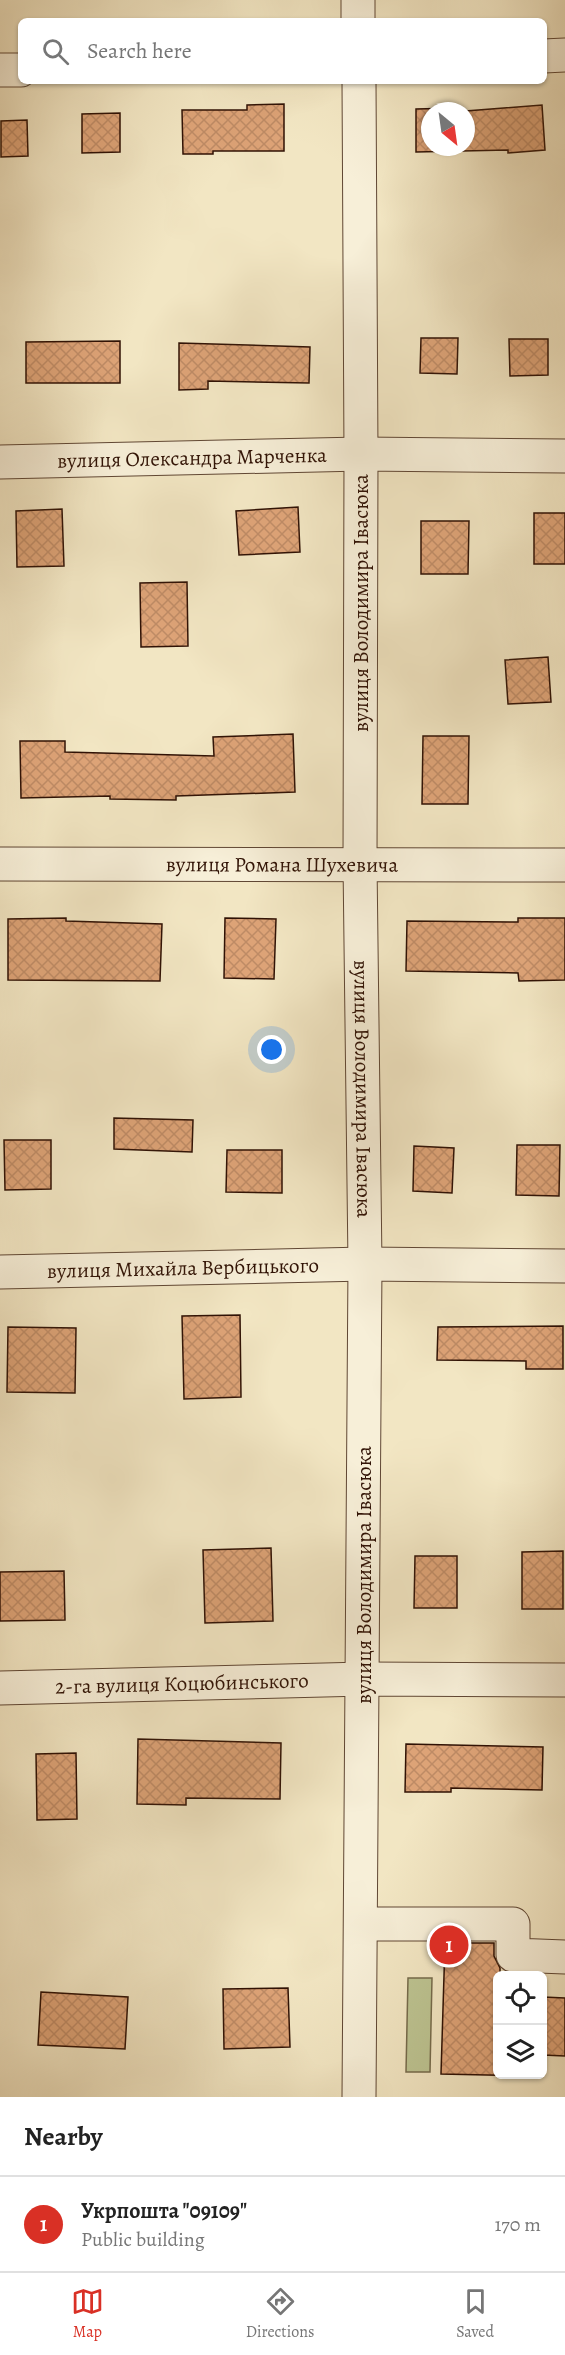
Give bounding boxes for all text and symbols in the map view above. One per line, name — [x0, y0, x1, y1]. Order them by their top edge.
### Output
search box — [18, 18, 547, 84]
icon: search — [39, 35, 72, 68]
text: Search here — [87, 36, 192, 66]
north arrow — [421, 102, 475, 156]
street label: вулиця Олександра Марченка — [57, 441, 327, 475]
street label: вулиця Володимира Івасюка — [347, 474, 375, 732]
street label: вулиця Романа Шухевича — [166, 850, 398, 879]
street label: вулиця Володимира Івасюка — [347, 960, 378, 1218]
your location — [257, 1035, 286, 1064]
street label: вулиця Михайла Вербицького — [47, 1251, 319, 1285]
street label: вулиця Володимира Івасюка — [350, 1446, 378, 1704]
street label: 2-га вулиця Коцюбинського — [55, 1666, 309, 1701]
pin: 1 — [430, 1922, 468, 1968]
map controls — [493, 1971, 547, 2079]
button: locate — [493, 1971, 547, 2025]
button: layers — [493, 2025, 547, 2079]
text: Nearby — [24, 2119, 103, 2154]
text: Укрпошта "09109" — [81, 2196, 247, 2226]
text: 1 — [40, 2211, 47, 2238]
text: 170 m — [495, 2211, 541, 2238]
text: Public building — [81, 2226, 205, 2253]
tab: Map — [71, 2285, 104, 2343]
tab: Directions — [246, 2285, 314, 2343]
tab: Saved — [456, 2285, 494, 2343]

